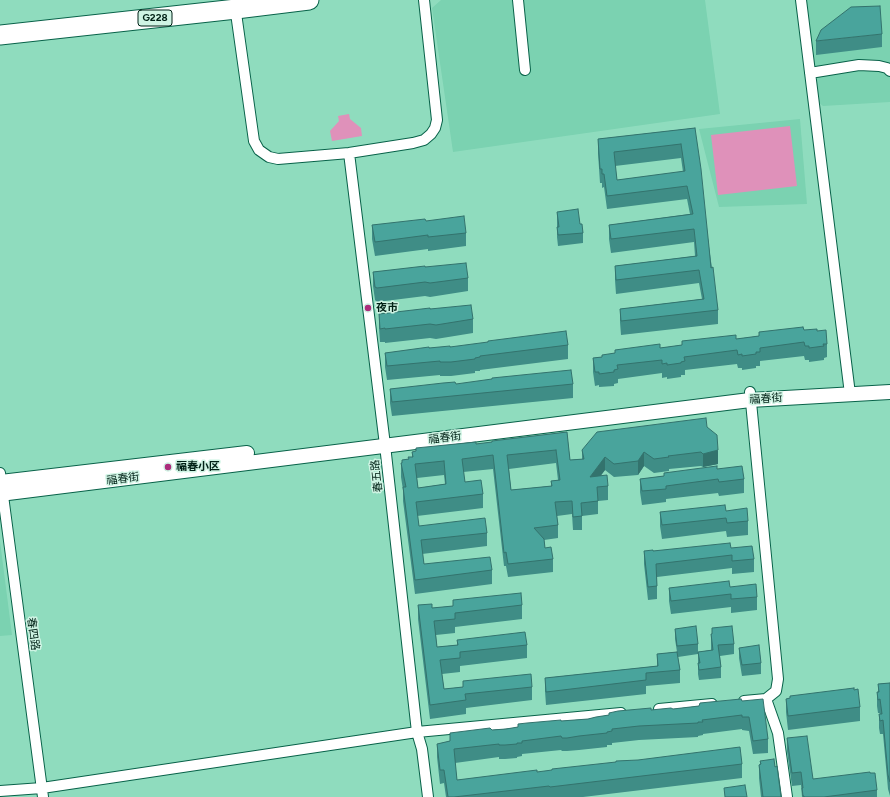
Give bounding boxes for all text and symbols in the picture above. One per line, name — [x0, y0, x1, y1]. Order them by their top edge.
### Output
road number: G228 — [138, 10, 172, 26]
place label: 夜市 — [376, 301, 398, 315]
marker: 夜市 — [363, 303, 373, 313]
street label: 福春街 — [749, 391, 783, 407]
street label: 福春街 — [428, 429, 462, 447]
street label: 春五路 — [369, 459, 385, 493]
place label: 福春小区 — [176, 460, 220, 474]
marker: 福春小区 — [163, 462, 173, 472]
street label: 福春街 — [106, 470, 140, 488]
street label: 春四路 — [24, 617, 42, 651]

